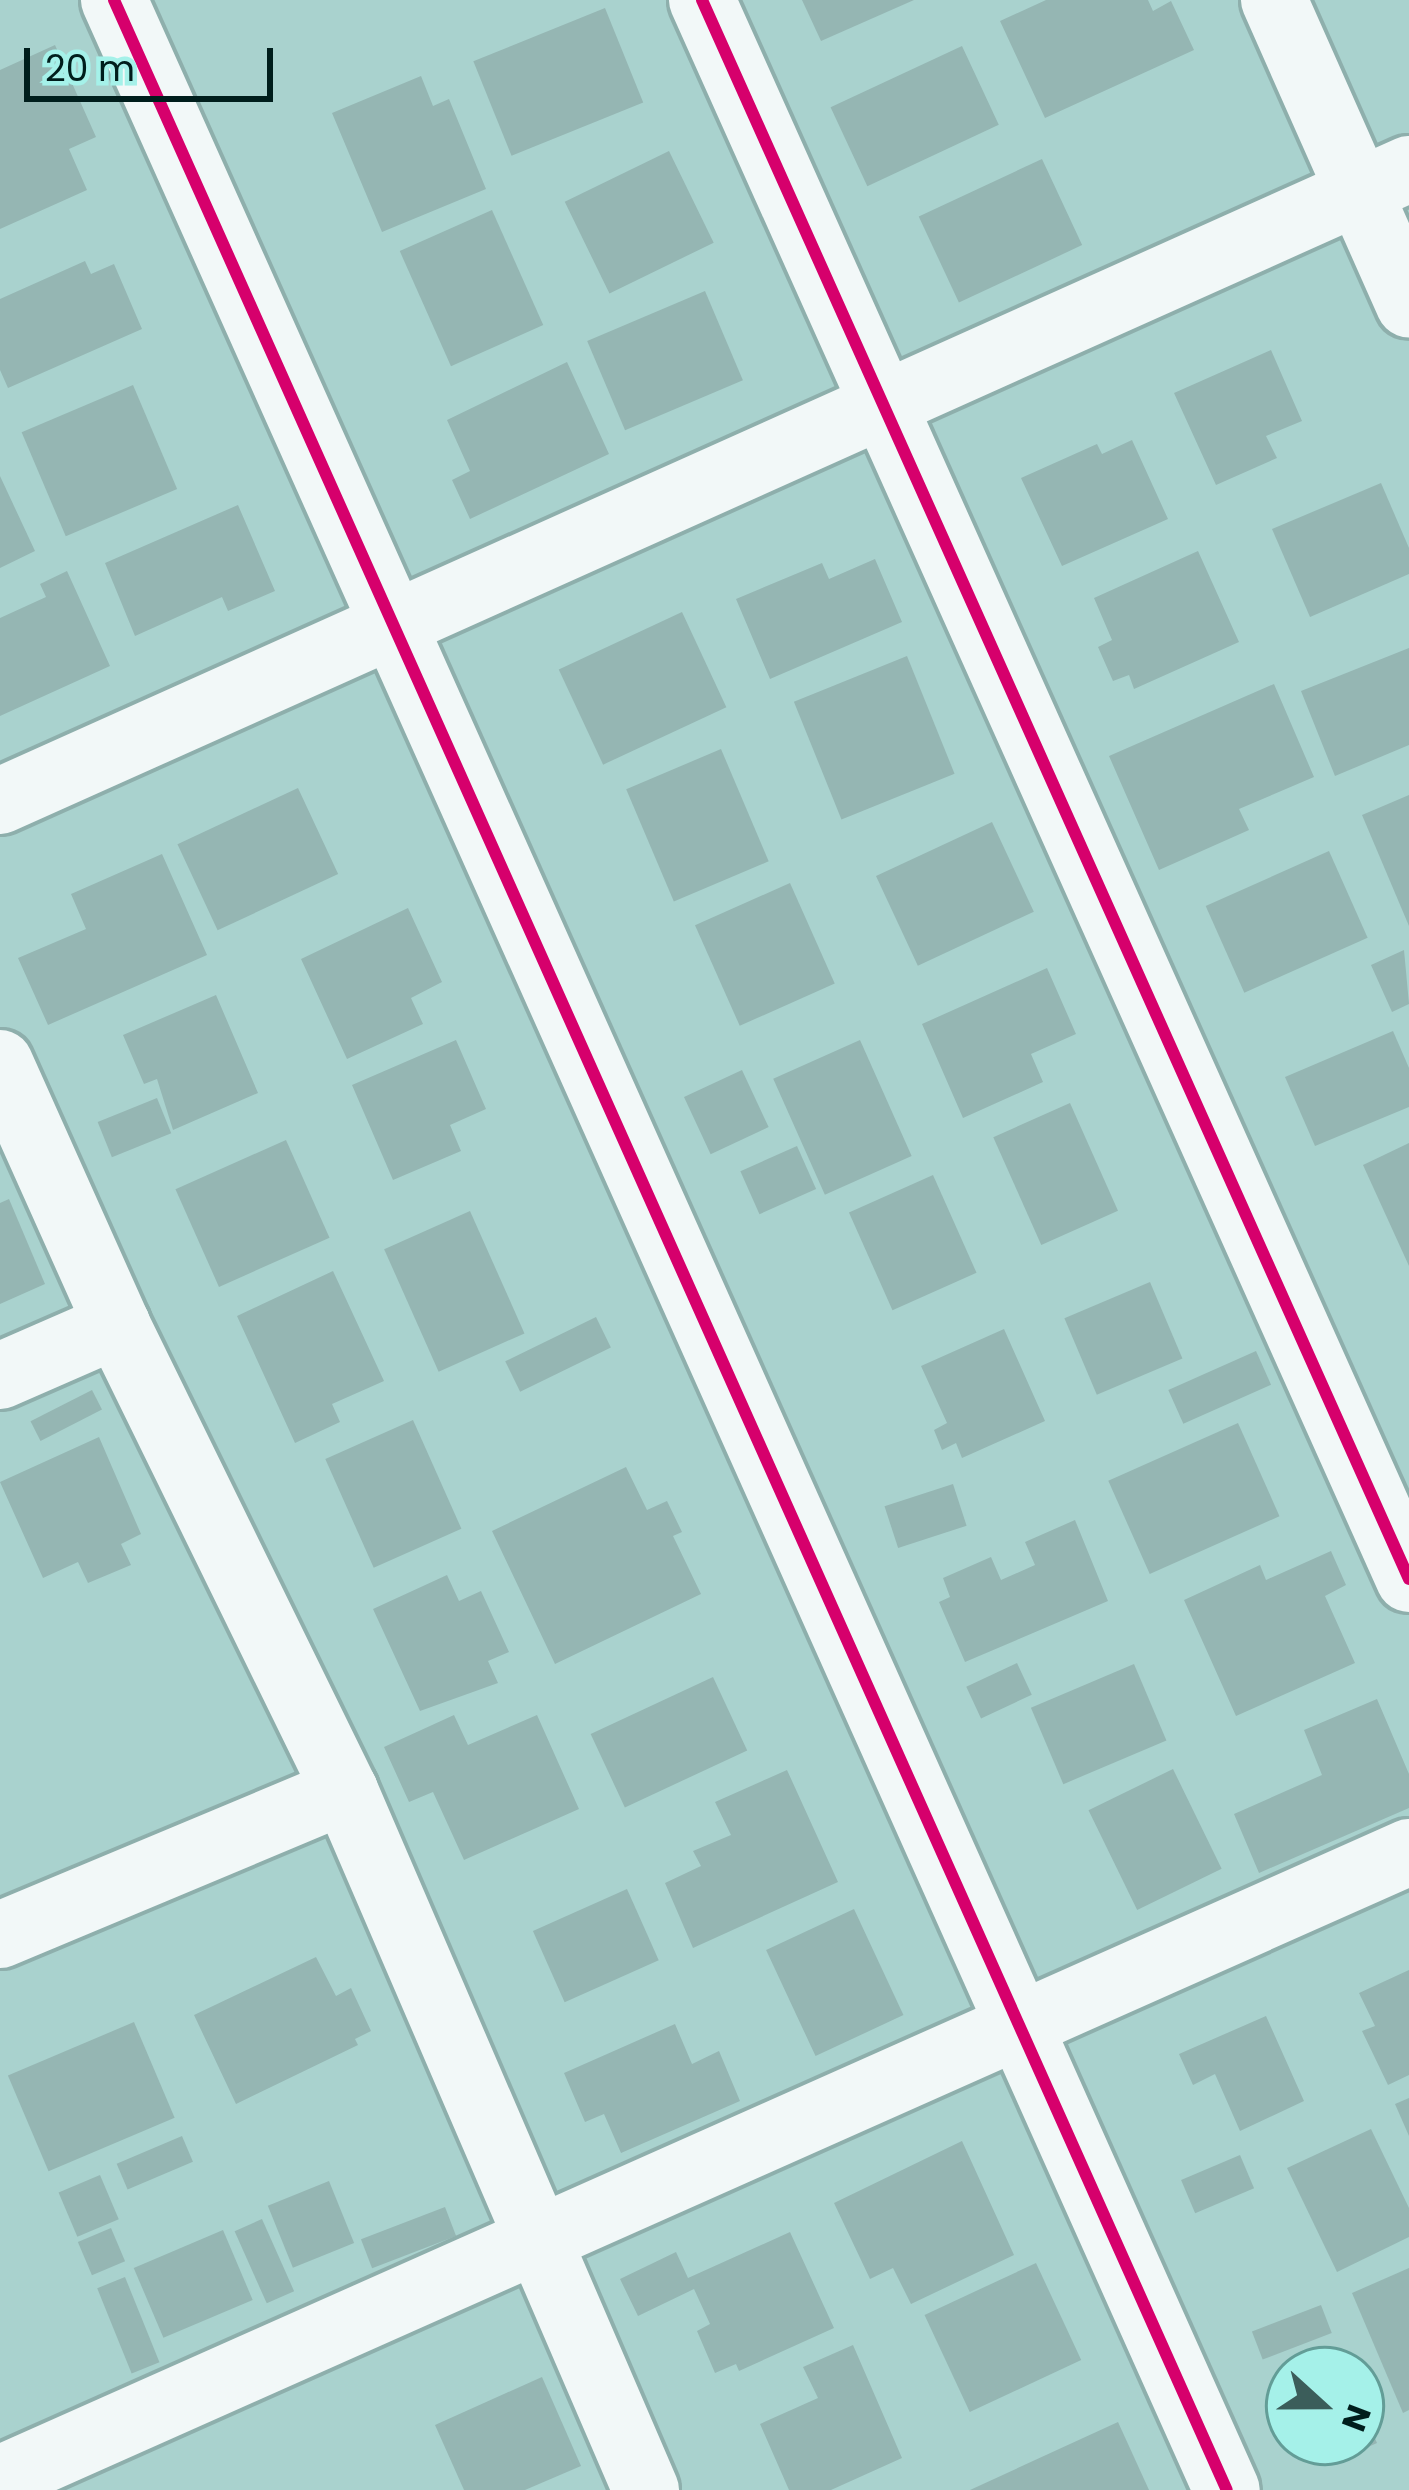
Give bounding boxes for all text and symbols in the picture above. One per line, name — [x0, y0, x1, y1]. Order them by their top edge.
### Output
scale bar — [30, 24, 279, 98]
text: 20 m — [45, 43, 135, 94]
north arrow — [1265, 2346, 1385, 2466]
text: N — [1330, 2398, 1383, 2438]

